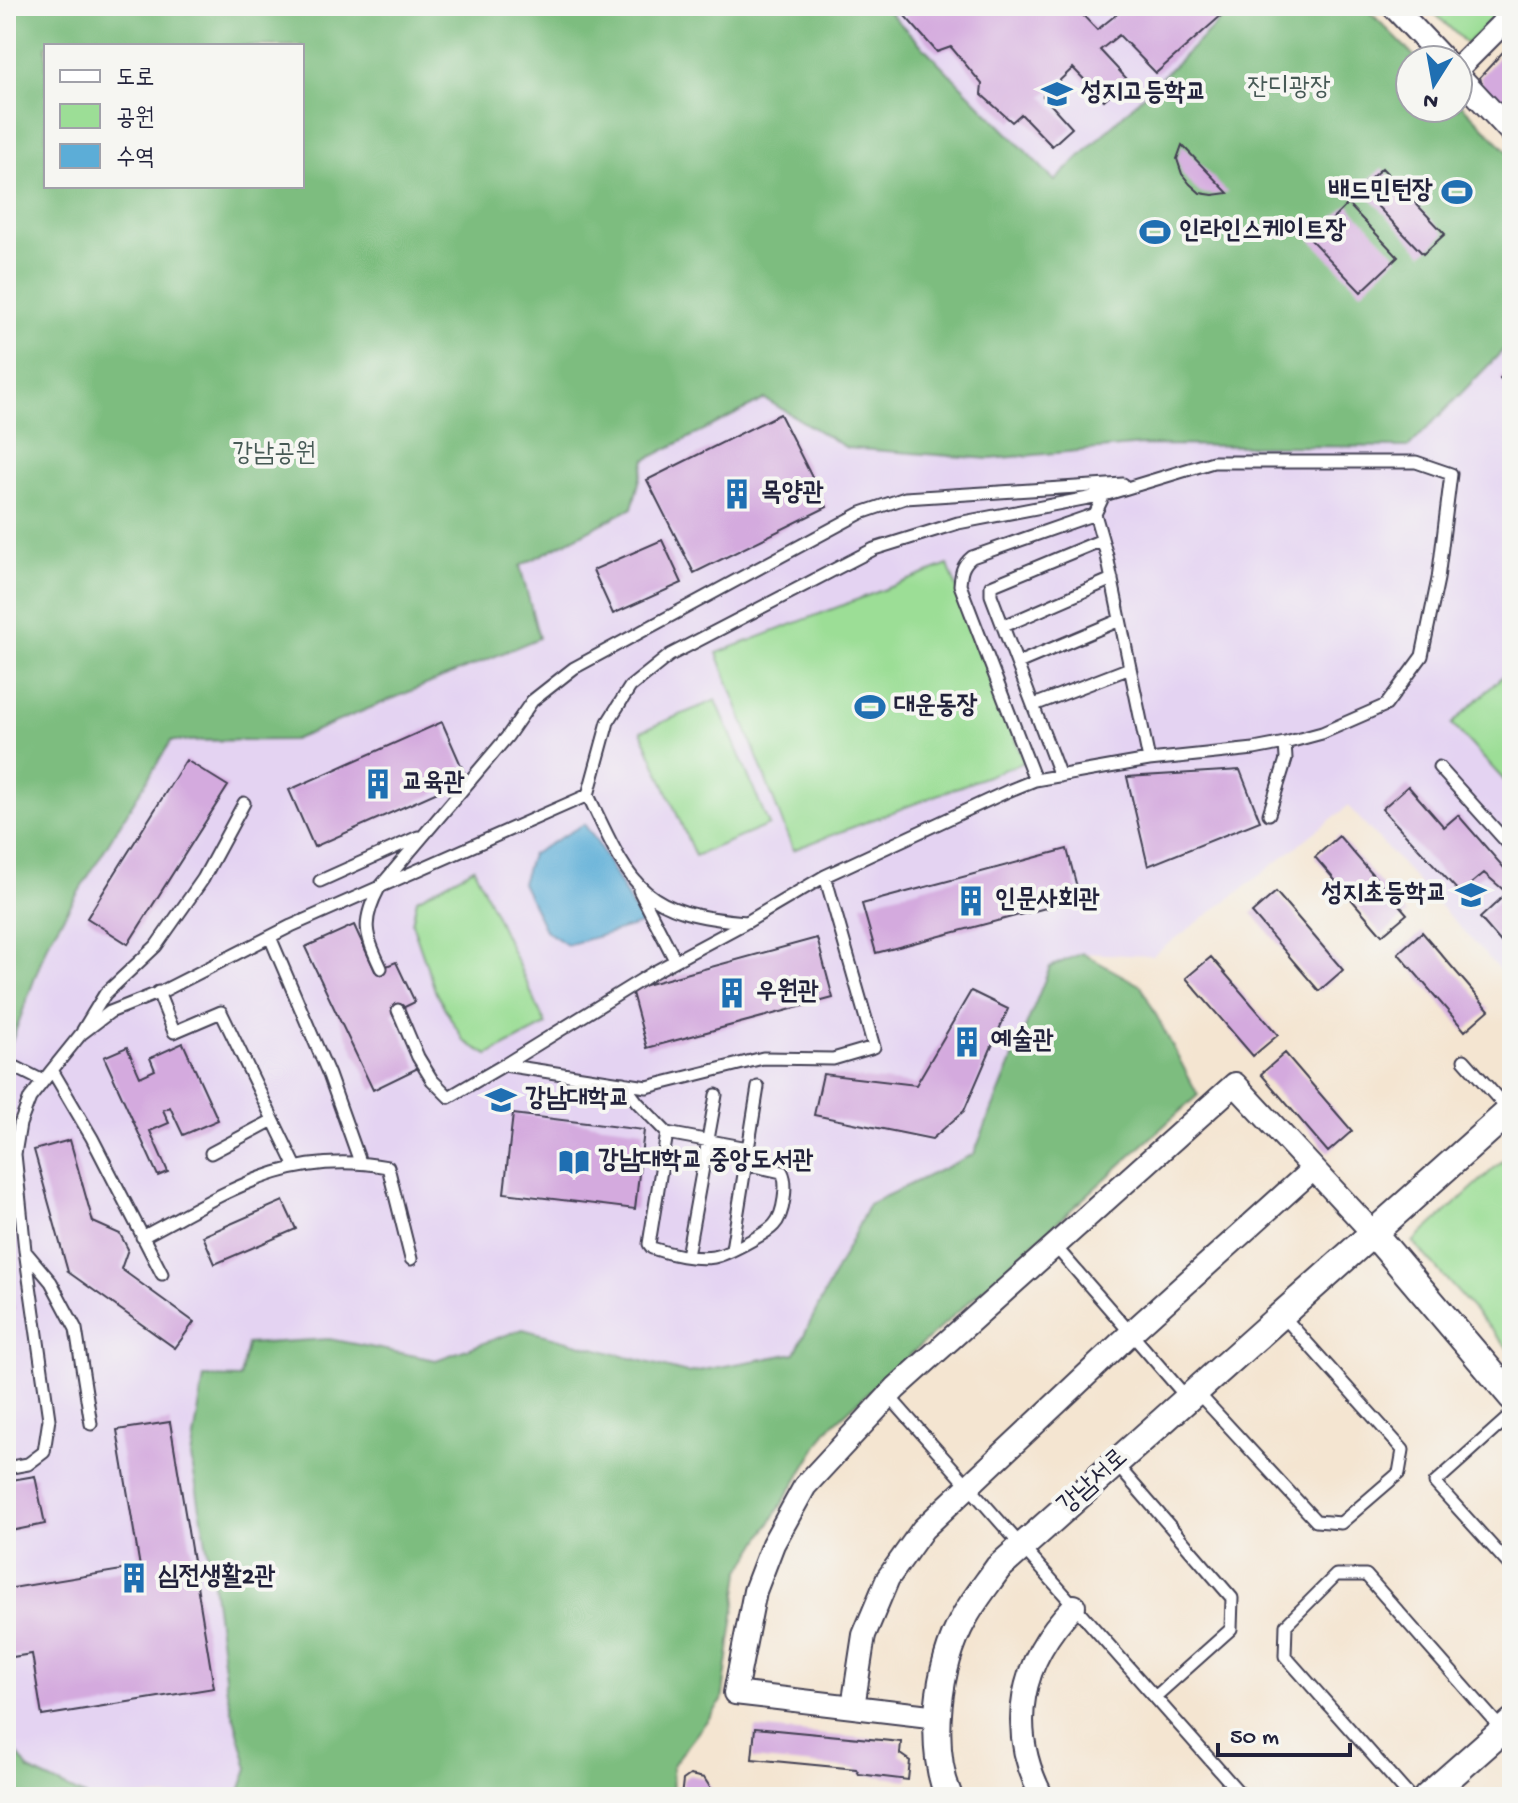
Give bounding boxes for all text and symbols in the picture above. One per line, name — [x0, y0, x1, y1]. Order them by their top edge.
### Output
legend — [44, 44, 304, 188]
north arrow — [1394, 44, 1474, 124]
text: 도로 — [116, 65, 155, 94]
park label: 잔디광장 — [1247, 74, 1331, 105]
school or university icon: 성지고등학교 — [1040, 77, 1074, 111]
place label: 성지고등학교 — [1081, 79, 1207, 110]
text: N — [1421, 86, 1440, 114]
text: 공원 — [116, 105, 155, 134]
text: 수역 — [116, 145, 155, 174]
sports icon: 배드민턴장 — [1440, 175, 1474, 209]
place label: 배드민턴장 — [1328, 177, 1433, 208]
sports icon: 인라인스케이트장 — [1138, 215, 1172, 249]
place label: 인라인스케이트장 — [1179, 217, 1346, 248]
park label: 강남공원 — [232, 440, 316, 471]
building icon: 목양관 — [720, 477, 754, 511]
place label: 목양관 — [761, 479, 824, 510]
sports icon: 대운동장 — [853, 690, 887, 724]
place label: 대운동장 — [894, 692, 978, 723]
building icon: 교육관 — [361, 767, 395, 801]
place label: 교육관 — [402, 769, 465, 800]
school or university icon: 성지초등학교 — [1454, 878, 1488, 912]
place label: 성지초등학교 — [1321, 880, 1447, 911]
building icon: 인문사회관 — [954, 884, 988, 918]
place label: 인문사회관 — [995, 886, 1100, 917]
building icon: 우원관 — [715, 976, 749, 1010]
place label: 우원관 — [756, 978, 819, 1009]
building icon: 예술관 — [950, 1025, 984, 1059]
place label: 예술관 — [991, 1026, 1054, 1058]
school or university icon: 강남대학교 — [484, 1083, 518, 1117]
place label: 강남대학교 — [525, 1085, 630, 1116]
library icon: 강남대학교 중앙도서관 — [557, 1145, 591, 1179]
place label: 강남대학교 중앙도서관 — [598, 1147, 813, 1178]
street label: 강남서로 — [1053, 1443, 1135, 1523]
building icon: 심전생활2관 — [117, 1561, 151, 1595]
place label: 심전생활2관 — [158, 1562, 275, 1594]
scale bar — [1218, 1707, 1350, 1757]
text: 50 m — [1230, 1724, 1279, 1753]

